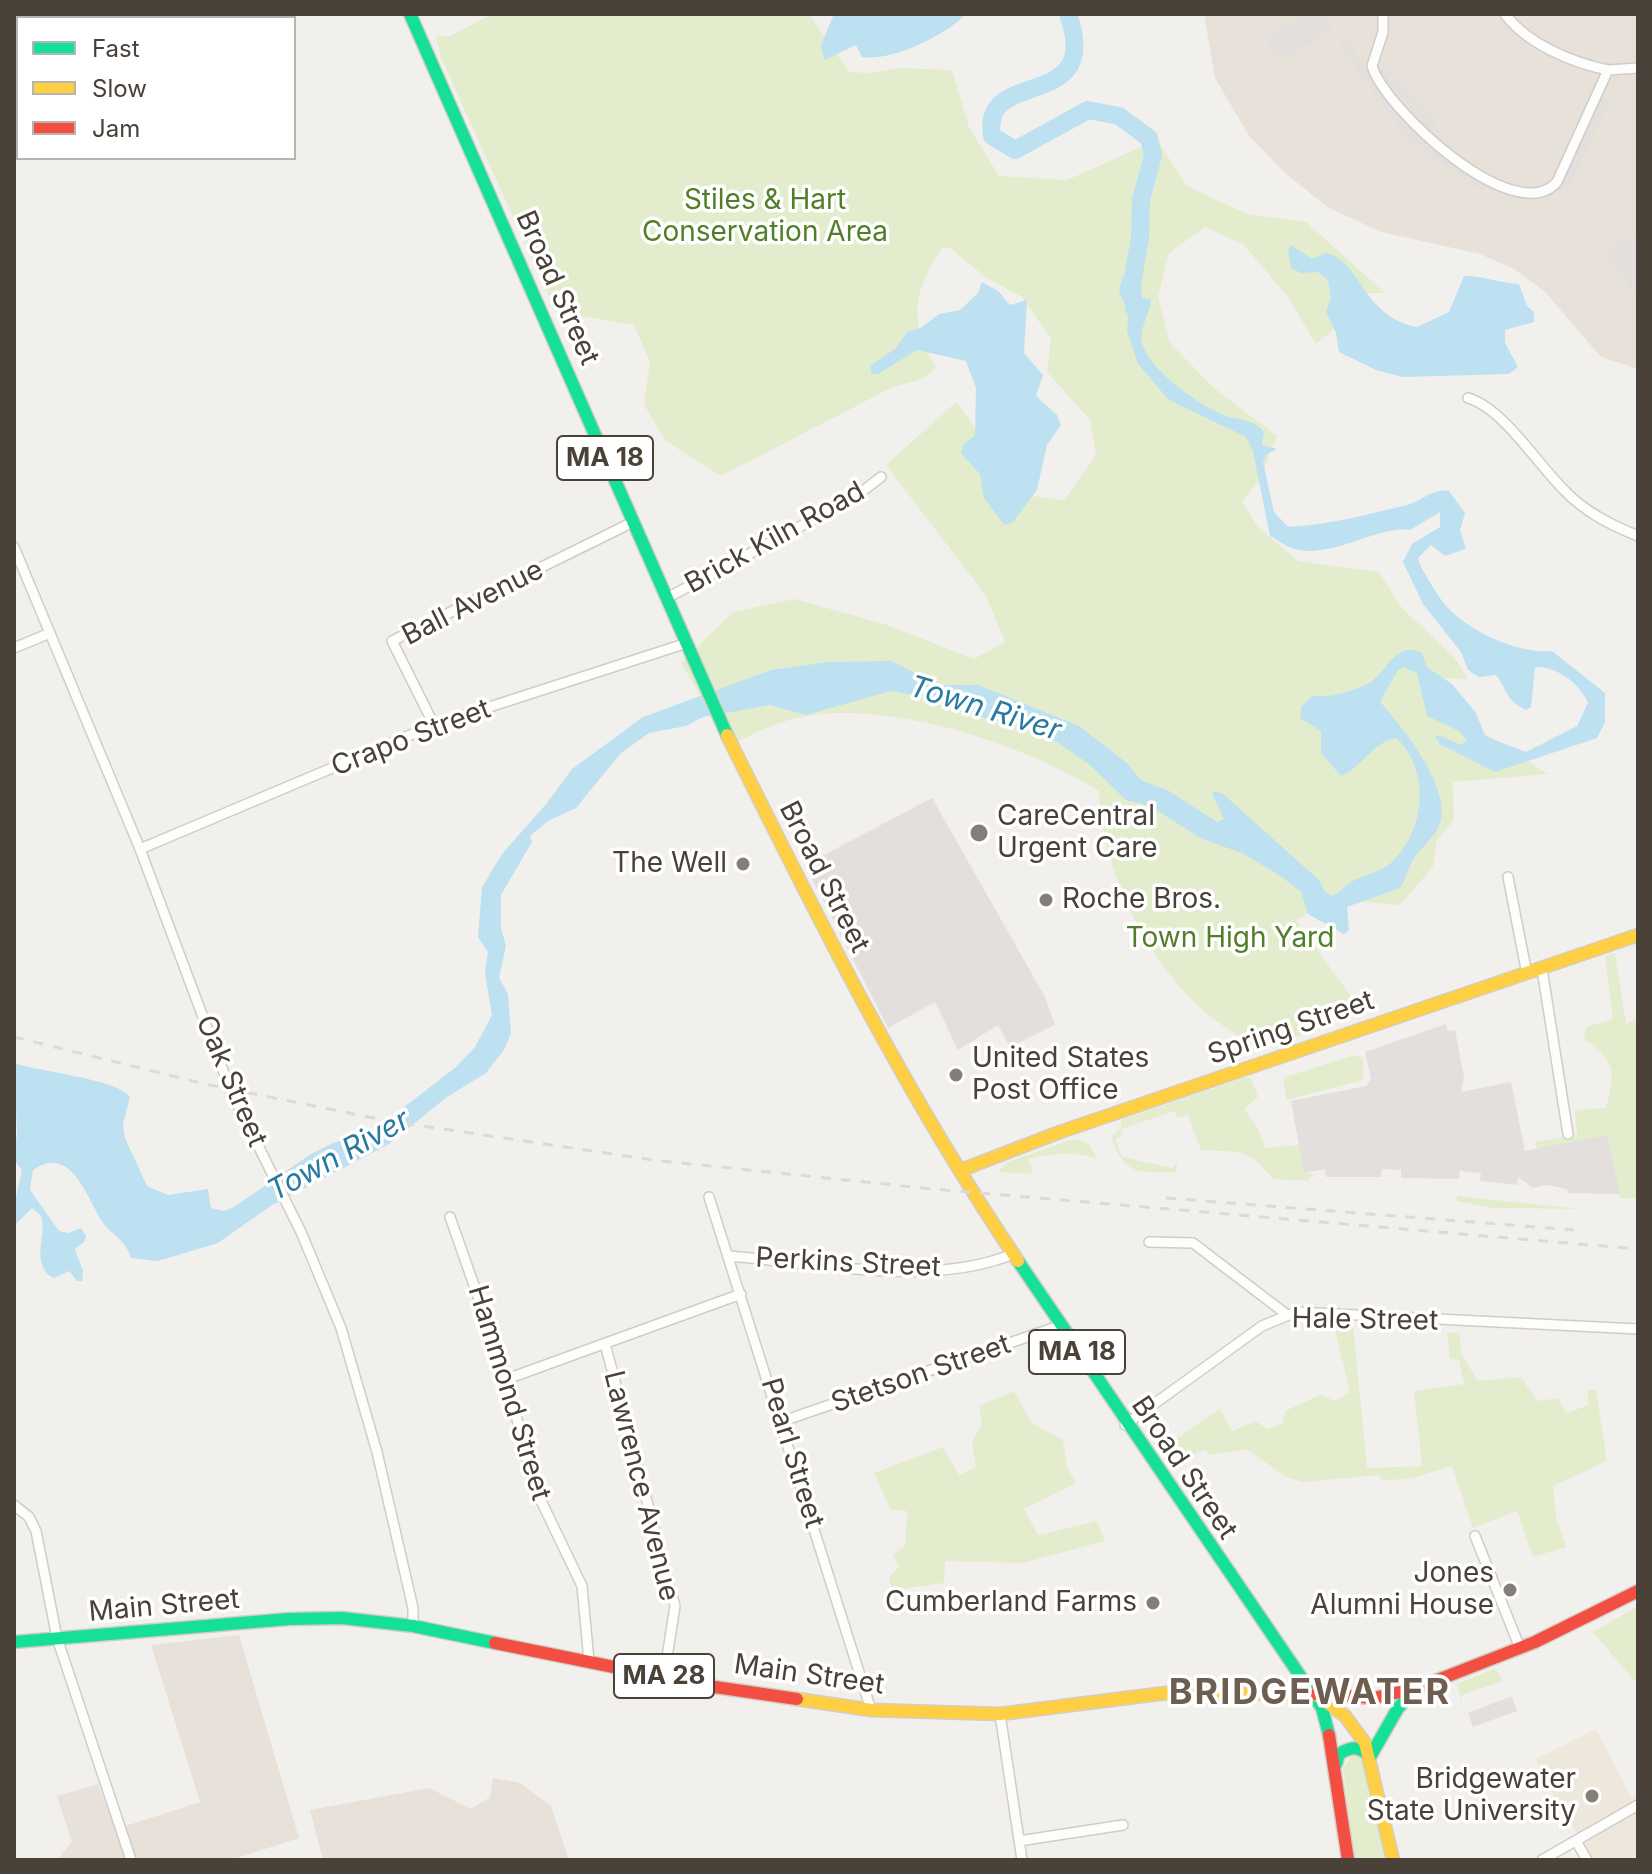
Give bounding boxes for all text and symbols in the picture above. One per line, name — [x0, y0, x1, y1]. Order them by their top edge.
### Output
legend — [16, 16, 296, 160]
text: Fast — [92, 34, 140, 63]
text: Slow — [92, 74, 147, 103]
text: Jam — [92, 114, 140, 143]
park label: Stiles & Hart Conservation Area — [642, 184, 888, 250]
street label: Broad Street — [508, 206, 606, 370]
road number: MA 18 — [557, 436, 653, 480]
street label: Brick Kiln Road — [679, 475, 871, 601]
street label: Ball Avenue — [397, 553, 549, 653]
water label: Town River — [905, 669, 1065, 749]
street label: Crapo Street — [327, 692, 495, 784]
street label: Broad Street — [772, 796, 876, 958]
place label: CareCentral Urgent Care — [997, 800, 1158, 866]
marker: CareCentral Urgent Care — [968, 822, 990, 844]
place label: The Well — [612, 847, 727, 881]
marker: The Well — [734, 855, 752, 873]
place label: Roche Bros. — [1062, 883, 1221, 917]
marker: Roche Bros. — [1037, 891, 1055, 909]
park label: Town High Yard — [1126, 922, 1334, 956]
street label: Spring Street — [1204, 984, 1378, 1072]
street label: Oak Street — [188, 1010, 274, 1152]
place label: United States Post Office — [972, 1042, 1149, 1108]
marker: United States Post Office — [947, 1066, 965, 1084]
water label: Town River — [262, 1102, 416, 1210]
street label: Perkins Street — [755, 1241, 941, 1285]
street label: Hammond Street — [460, 1281, 558, 1505]
street label: Hale Street — [1291, 1302, 1439, 1338]
street label: Stetson Street — [827, 1328, 1015, 1420]
road number: MA 18 — [1029, 1330, 1125, 1374]
street label: Lawrence Avenue — [596, 1367, 686, 1605]
street label: Pearl Street — [753, 1374, 831, 1532]
street label: Broad Street — [1124, 1390, 1244, 1546]
place label: Jones Alumni House — [1310, 1557, 1494, 1623]
marker: Jones Alumni House — [1501, 1581, 1519, 1599]
street label: Main Street — [87, 1583, 241, 1629]
place label: Cumberland Farms — [885, 1586, 1137, 1620]
marker: Cumberland Farms — [1144, 1594, 1162, 1612]
street label: Main Street — [732, 1648, 886, 1702]
road number: MA 28 — [614, 1654, 714, 1698]
district label: BRIDGEWATER — [1169, 1671, 1451, 1715]
place label: Bridgewater State University — [1367, 1763, 1576, 1829]
marker: Bridgewater State University — [1583, 1787, 1601, 1805]

